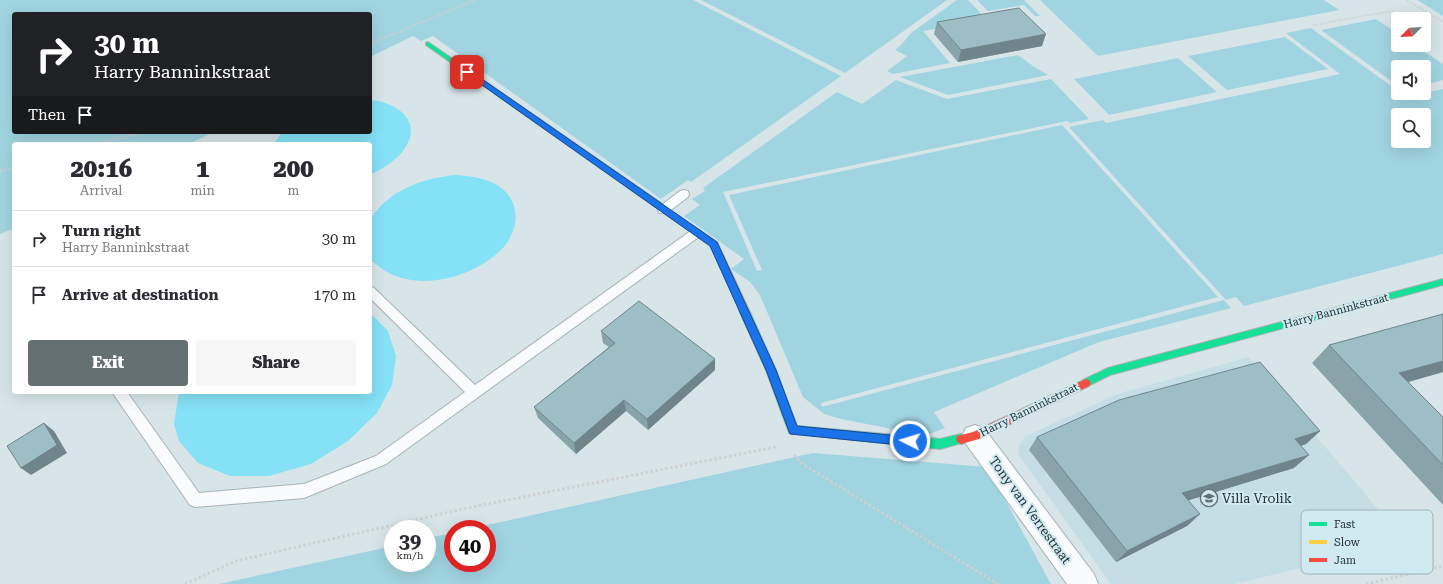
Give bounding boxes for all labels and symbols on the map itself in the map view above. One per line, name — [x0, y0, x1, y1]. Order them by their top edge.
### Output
north arrow — [1391, 12, 1431, 52]
pin — [450, 55, 484, 89]
street label: Harry Banninkstraat — [1282, 291, 1390, 331]
street label: Harry Banninkstraat — [978, 381, 1080, 439]
position arrow — [889, 420, 931, 462]
street label: Tony van Verrestraat — [986, 453, 1074, 567]
school or university icon: Villa Vrolik — [1199, 488, 1219, 508]
place label: Villa Vrolik — [1222, 491, 1292, 506]
legend — [1301, 510, 1433, 574]
text: Fast — [1334, 518, 1355, 531]
speed limit sign: 40 — [444, 520, 496, 572]
text: Slow — [1334, 536, 1361, 549]
text: Jam — [1334, 554, 1356, 567]

